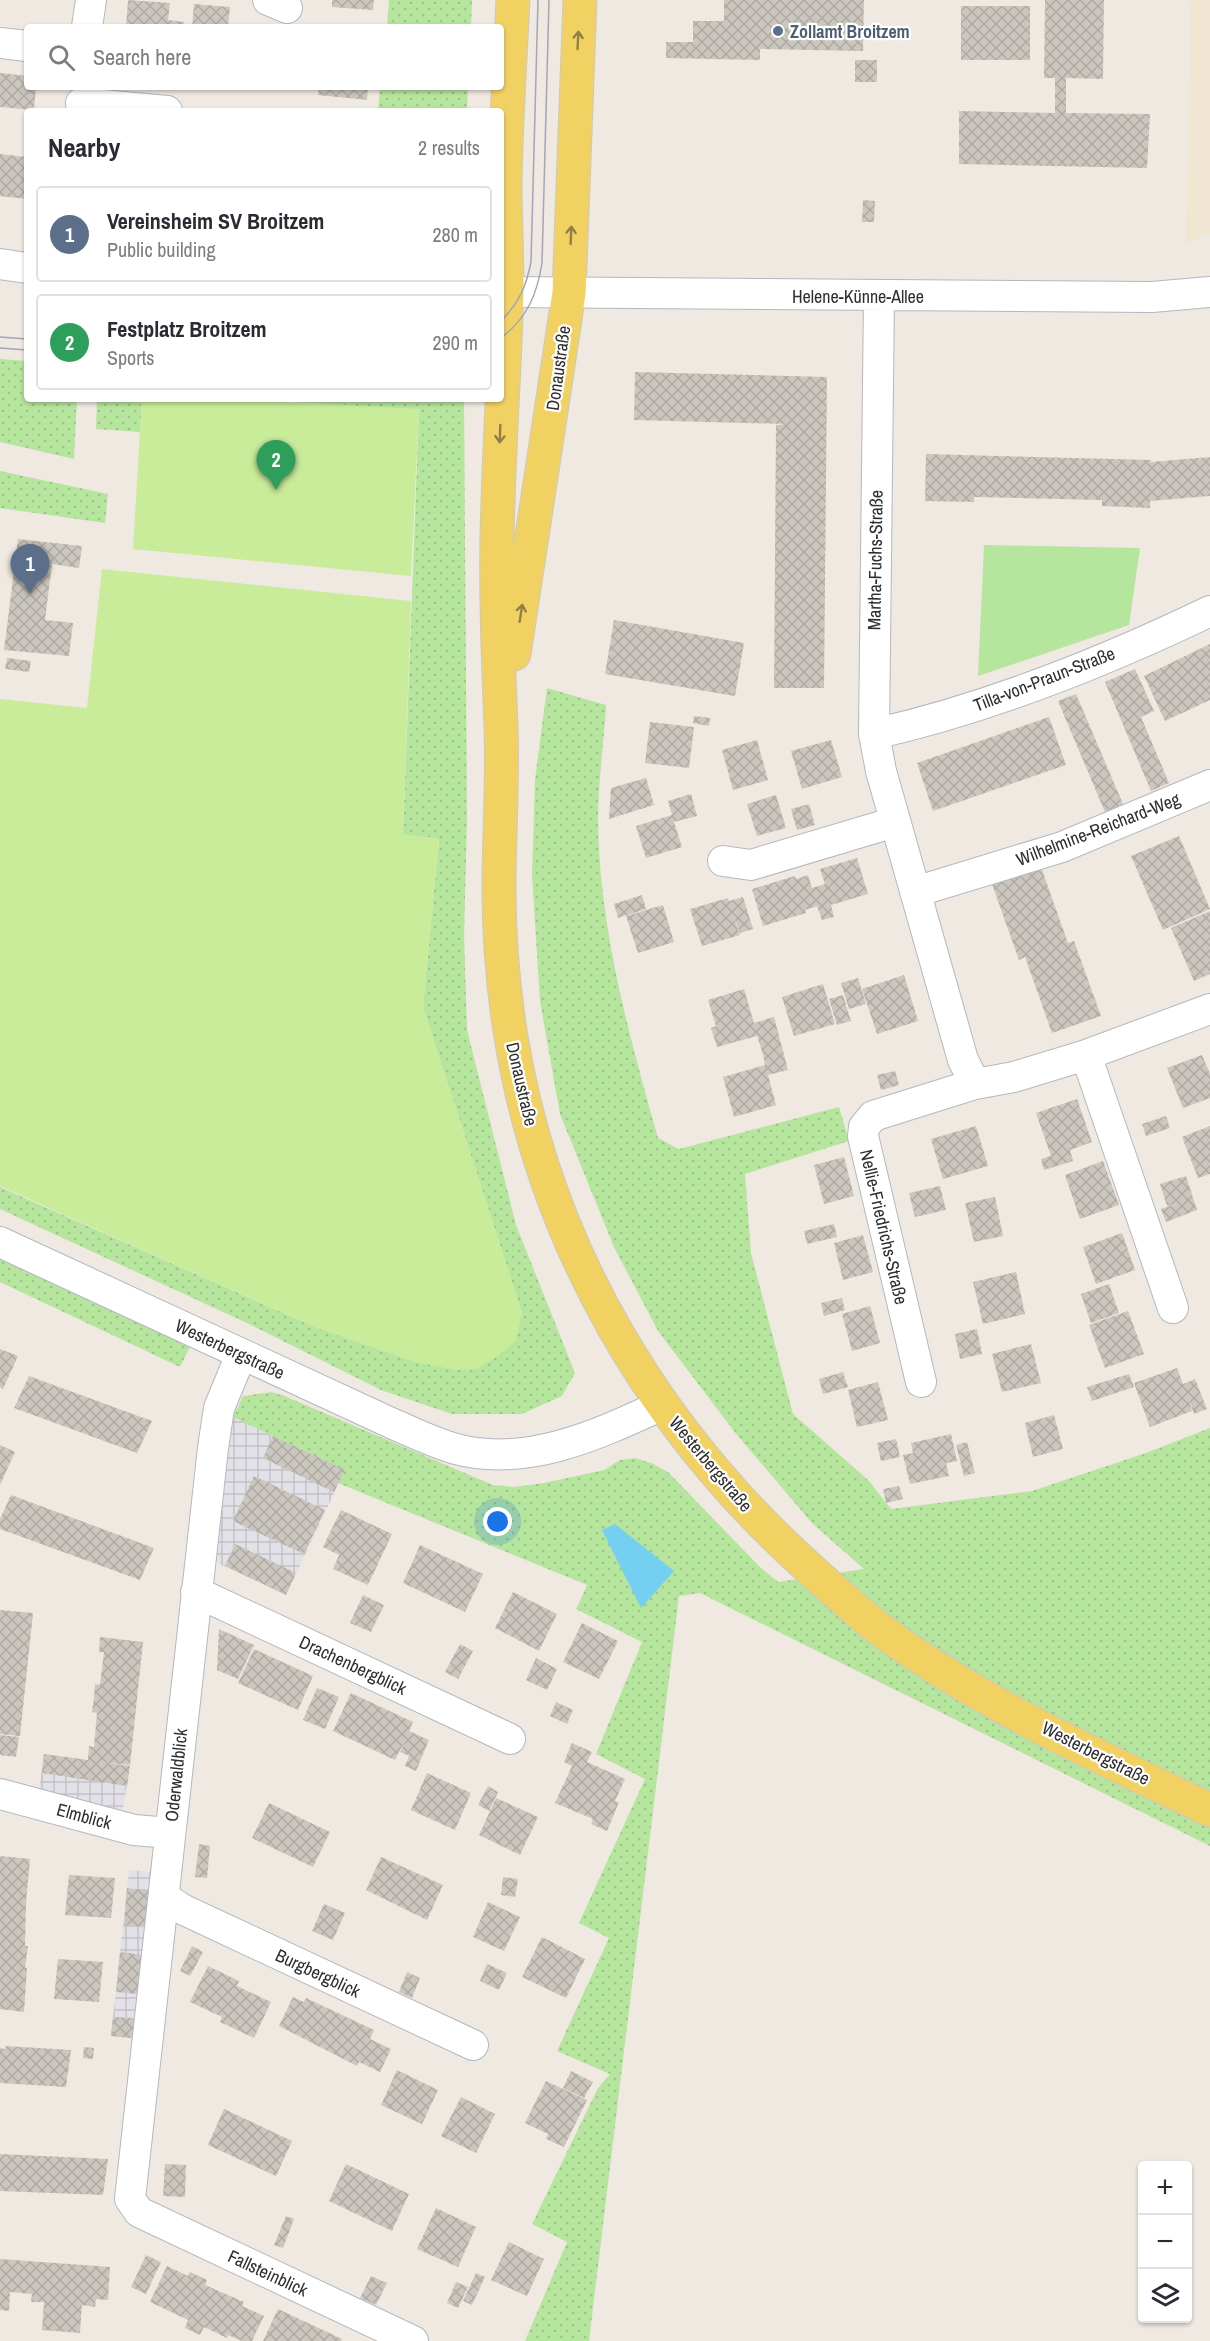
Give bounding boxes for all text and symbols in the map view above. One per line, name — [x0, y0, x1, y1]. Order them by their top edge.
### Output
place label: Zollamt Broitzem — [790, 19, 910, 44]
search box — [24, 24, 504, 90]
marker: Zollamt Broitzem — [771, 24, 785, 38]
one-way arrow — [572, 30, 583, 50]
icon: search — [45, 41, 78, 74]
text: Search here — [93, 42, 191, 72]
text: Nearby — [48, 130, 120, 165]
text: 2 results — [418, 134, 480, 161]
text: Vereinsheim SV Broitzem — [107, 206, 324, 236]
text: 1 — [65, 221, 74, 248]
text: 280 m — [432, 221, 478, 248]
one-way arrow — [566, 225, 577, 245]
text: Public building — [107, 236, 216, 263]
street label: Helene-Künne-Allee — [792, 284, 924, 309]
text: Festplatz Broitzem — [107, 314, 267, 344]
street label: Donaustraße — [540, 324, 576, 412]
text: 2 — [65, 329, 74, 356]
text: 290 m — [432, 329, 478, 356]
text: Sports — [107, 344, 154, 371]
one-way arrow — [495, 424, 506, 444]
pin: 2 — [256, 440, 296, 490]
street label: Martha-Fuchs-Straße — [861, 490, 889, 630]
pin: 1 — [10, 544, 50, 594]
one-way arrow — [515, 603, 526, 623]
street label: Tilla-von-Praun-Straße — [970, 640, 1118, 718]
street label: Wilhelmine-Reichard-Weg — [1012, 786, 1184, 872]
street label: Donaustraße — [500, 1040, 544, 1128]
street label: Nellie-Friedrichs-Straße — [854, 1147, 914, 1307]
street label: Westerbergstraße — [171, 1313, 289, 1385]
street label: Westerbergstraße — [664, 1411, 758, 1517]
your location — [483, 1507, 512, 1536]
street label: Drachenbergblick — [295, 1629, 411, 1701]
street label: Westerbergstraße — [1038, 1715, 1154, 1791]
street label: Oderwaldblick — [159, 1727, 193, 1823]
street label: Elmblick — [54, 1797, 115, 1835]
street label: Burgbergblick — [271, 1942, 365, 2004]
map controls — [1138, 2161, 1192, 2323]
button: + — [1138, 2161, 1192, 2215]
button: − — [1138, 2215, 1192, 2269]
street label: Fallsteinblick — [224, 2244, 313, 2303]
button: layers — [1138, 2269, 1192, 2323]

